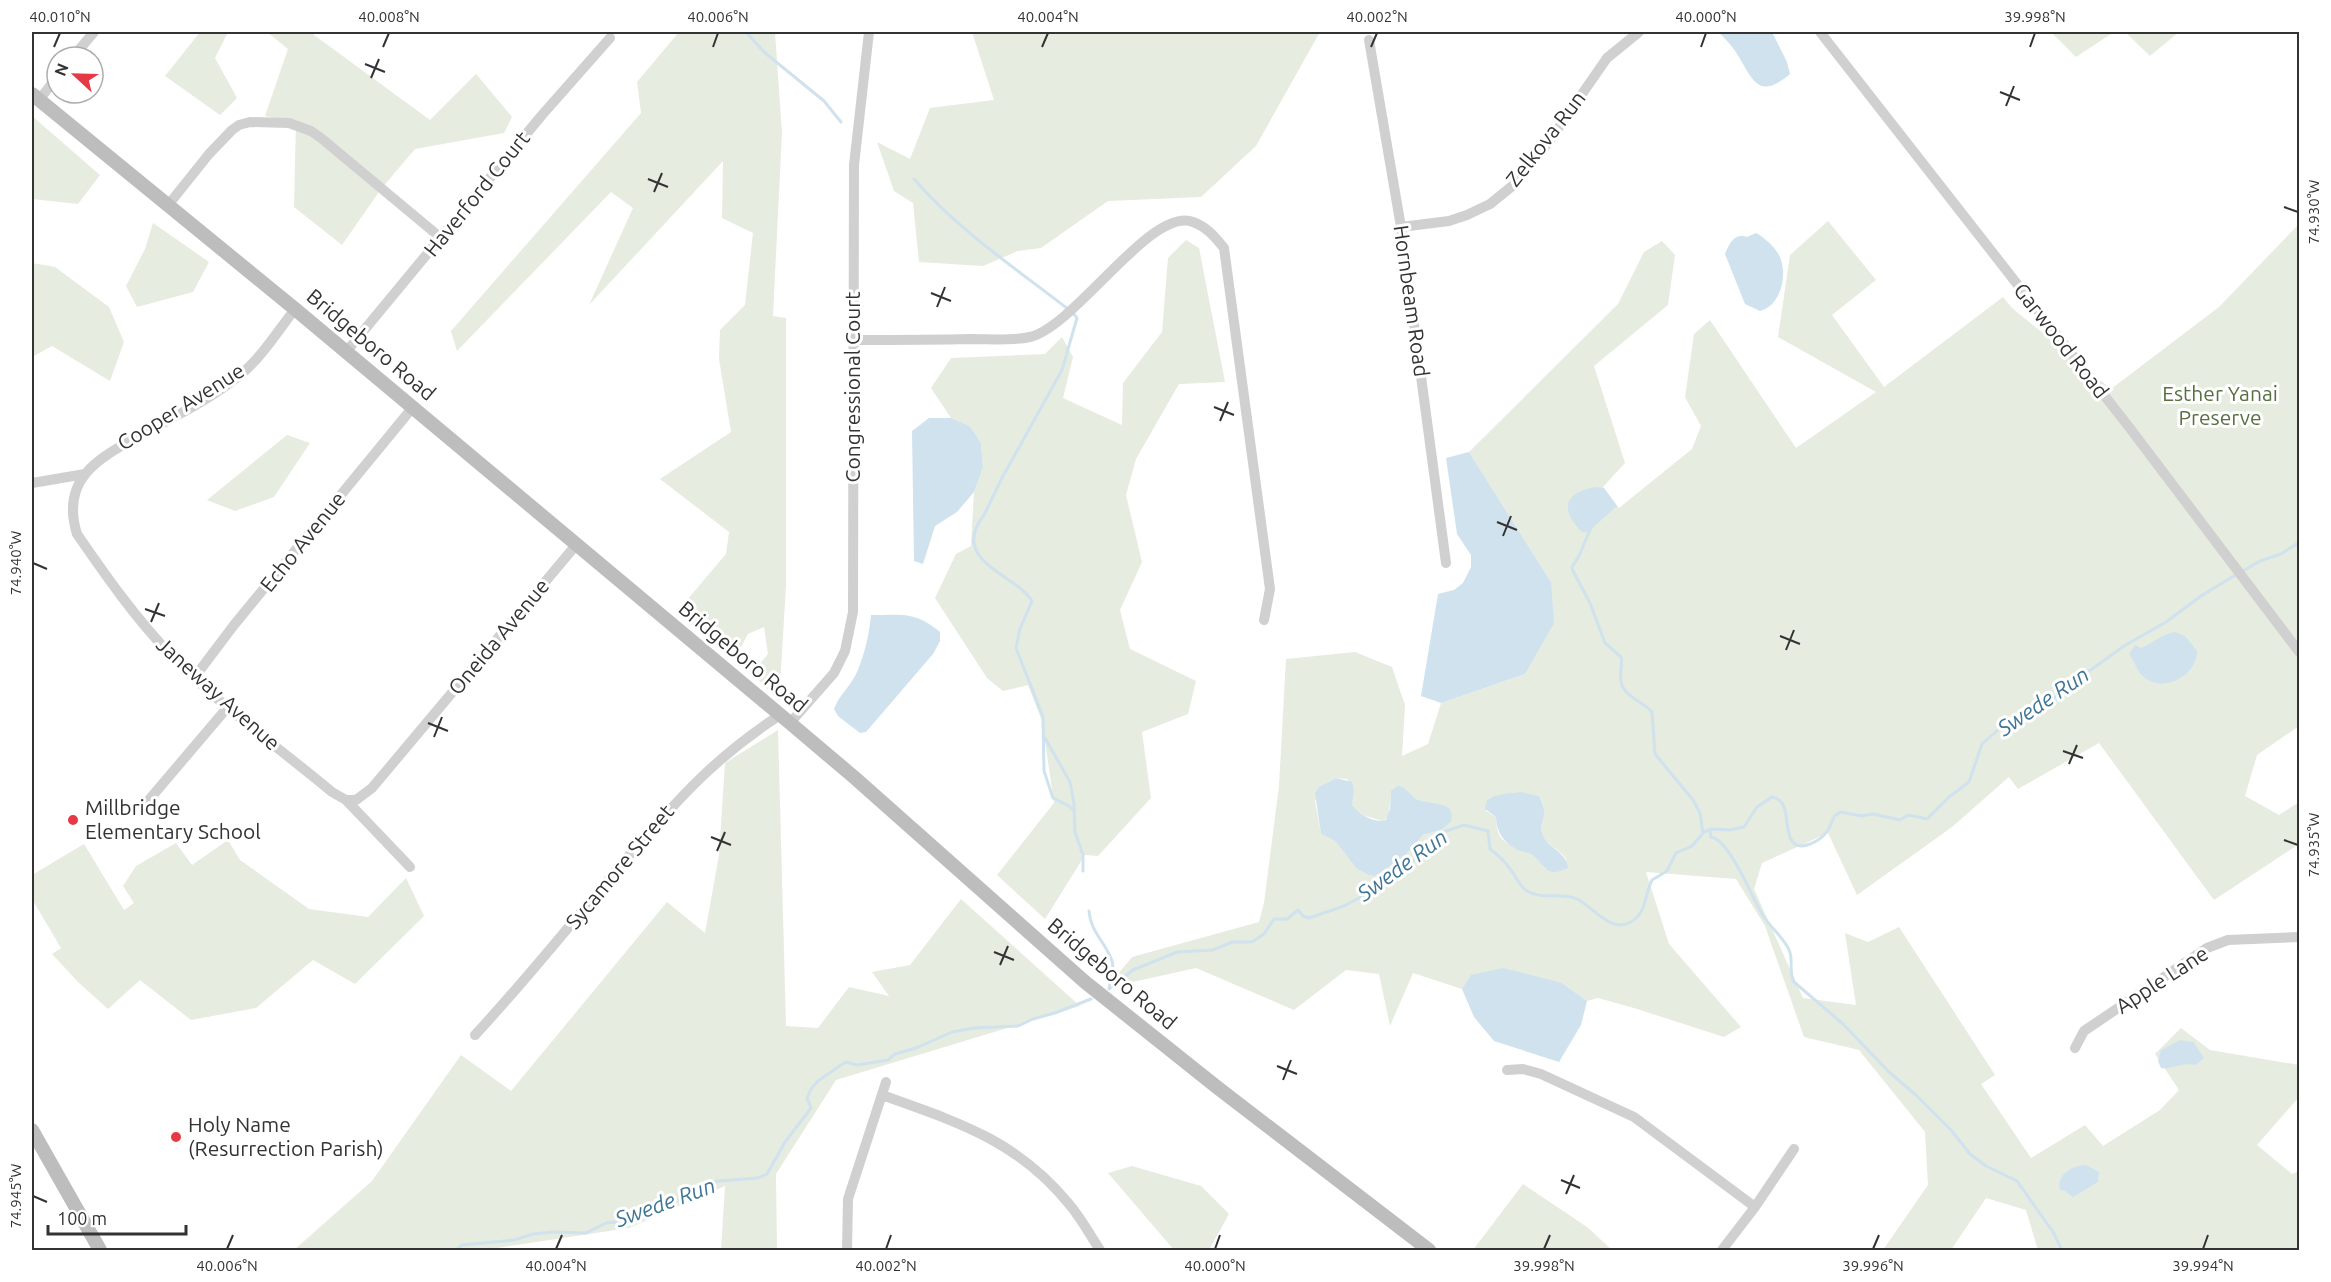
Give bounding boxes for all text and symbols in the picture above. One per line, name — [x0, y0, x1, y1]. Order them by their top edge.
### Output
text: 40.010°N — [29, 8, 91, 25]
text: 40.008°N — [358, 8, 420, 25]
text: 40.006°N — [687, 8, 749, 25]
text: 40.004°N — [1017, 8, 1079, 25]
text: 40.002°N — [1346, 8, 1408, 25]
text: 40.000°N — [1675, 8, 1737, 25]
text: 39.998°N — [2004, 8, 2066, 25]
north arrow — [45, 45, 105, 105]
text: N — [51, 60, 72, 78]
street label: Zelkova Run — [1501, 86, 1590, 191]
street label: Haverford Court — [418, 126, 534, 261]
text: 74.930°W — [2305, 180, 2322, 244]
street label: Hornbeam Road — [1389, 223, 1435, 378]
street label: Garwood Road — [2009, 278, 2114, 403]
street label: Bridgeboro Road — [303, 284, 441, 405]
street label: Congressional Court — [840, 292, 864, 482]
street label: Cooper Avenue — [113, 358, 248, 455]
park label: Esther Yanai Preserve — [2162, 381, 2278, 429]
street label: Echo Avenue — [255, 487, 350, 596]
text: 74.940°W — [7, 531, 24, 595]
street label: Oneida Avenue — [443, 574, 554, 699]
street label: Bridgeboro Road — [675, 596, 813, 717]
street label: Janeway Avenue — [152, 632, 285, 755]
water label: Swede Run — [1991, 661, 2093, 741]
place label: Millbridge Elementary School — [85, 795, 261, 843]
street label: Sycamore Street — [560, 799, 678, 933]
marker: Millbridge Elementary School — [66, 813, 80, 827]
text: 74.935°W — [2305, 813, 2322, 877]
water label: Swede Run — [1351, 824, 1451, 906]
street label: Bridgeboro Road — [1044, 913, 1182, 1034]
street label: Apple Lane — [2111, 940, 2212, 1018]
place label: Holy Name (Resurrection Parish) — [188, 1112, 384, 1160]
marker: Holy Name (Resurrection Parish) — [169, 1130, 183, 1144]
text: 74.945°W — [7, 1164, 24, 1228]
water label: Swede Run — [610, 1172, 718, 1232]
scale bar — [48, 1198, 186, 1236]
text: 100 m — [57, 1208, 107, 1228]
text: 40.006°N — [196, 1257, 258, 1274]
text: 40.004°N — [525, 1257, 587, 1274]
text: 40.002°N — [855, 1257, 917, 1274]
text: 40.000°N — [1184, 1257, 1246, 1274]
text: 39.998°N — [1513, 1257, 1575, 1274]
text: 39.996°N — [1842, 1257, 1904, 1274]
text: 39.994°N — [2172, 1257, 2234, 1274]

